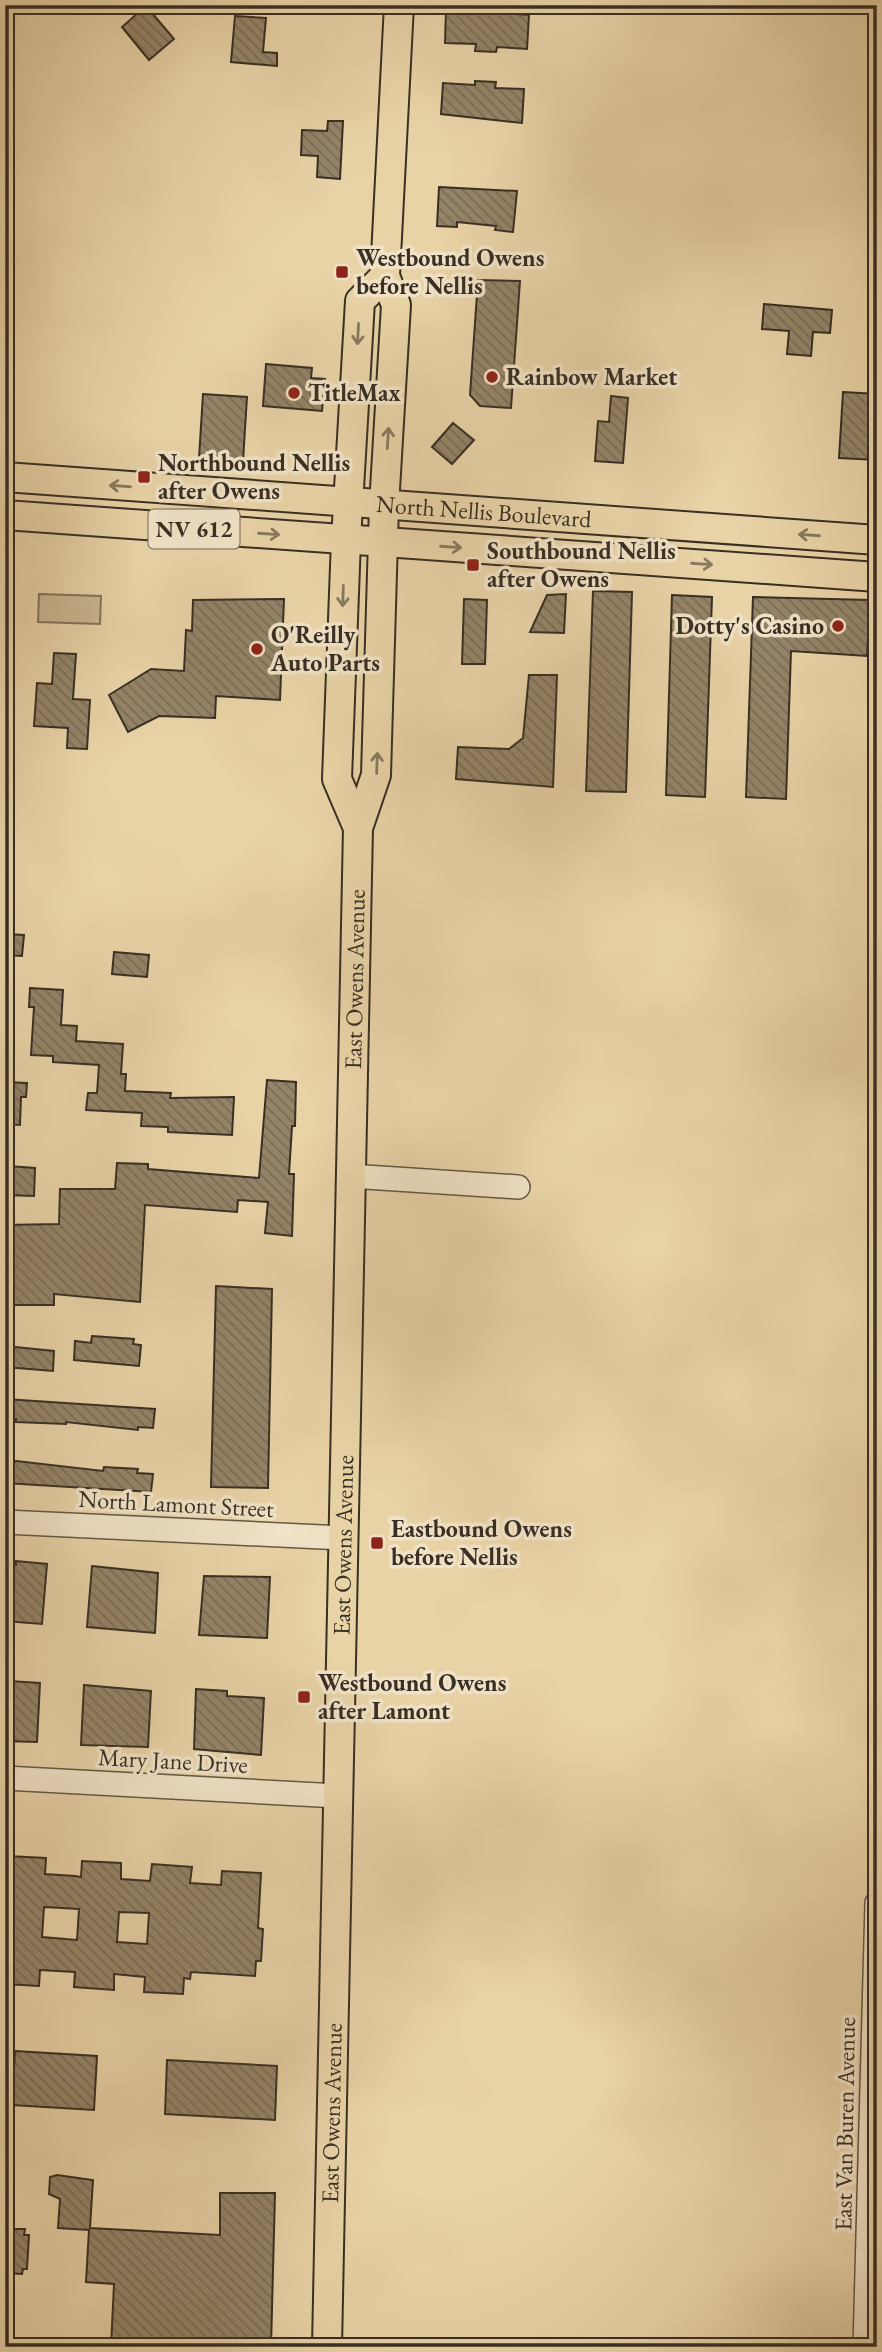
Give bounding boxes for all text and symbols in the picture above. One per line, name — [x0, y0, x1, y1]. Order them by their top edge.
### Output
place label: Westbound Owens before Nellis — [356, 242, 544, 301]
marker: Westbound Owens before Nellis — [334, 264, 350, 280]
one-way arrow — [351, 322, 364, 344]
place label: Rainbow Market — [506, 361, 677, 392]
marker: Rainbow Market — [484, 369, 500, 385]
place label: TitleMax — [308, 377, 401, 408]
marker: TitleMax — [286, 385, 302, 401]
one-way arrow — [382, 426, 395, 449]
place label: Northbound Nellis after Owens — [158, 447, 350, 506]
marker: Northbound Nellis after Owens — [136, 469, 152, 485]
one-way arrow — [110, 479, 132, 492]
street label: North Nellis Boulevard — [375, 488, 593, 534]
road number: NV 612 — [148, 509, 240, 548]
one-way arrow — [257, 528, 280, 541]
one-way arrow — [798, 528, 820, 541]
place label: Southbound Nellis after Owens — [487, 535, 676, 594]
one-way arrow — [439, 541, 461, 554]
marker: Southbound Nellis after Owens — [465, 557, 481, 573]
one-way arrow — [690, 558, 713, 571]
one-way arrow — [337, 584, 350, 607]
place label: Dotty's Casino — [676, 610, 824, 642]
marker: Dotty's Casino — [830, 618, 846, 634]
place label: O'Reilly Auto Parts — [270, 619, 380, 678]
marker: O'Reilly Auto Parts — [249, 641, 265, 657]
one-way arrow — [370, 752, 383, 775]
street label: East Owens Avenue — [337, 889, 372, 1070]
street label: East Owens Avenue — [326, 1455, 360, 1636]
street label: North Lamont Street — [78, 1483, 275, 1524]
place label: Eastbound Owens before Nellis — [391, 1513, 572, 1572]
marker: Eastbound Owens before Nellis — [369, 1535, 385, 1551]
place label: Westbound Owens after Lamont — [318, 1667, 506, 1726]
marker: Westbound Owens after Lamont — [296, 1689, 312, 1705]
street label: Mary Jane Drive — [97, 1741, 249, 1780]
street label: East Van Buren Avenue — [827, 2017, 862, 2231]
street label: East Owens Avenue — [314, 2023, 349, 2204]

